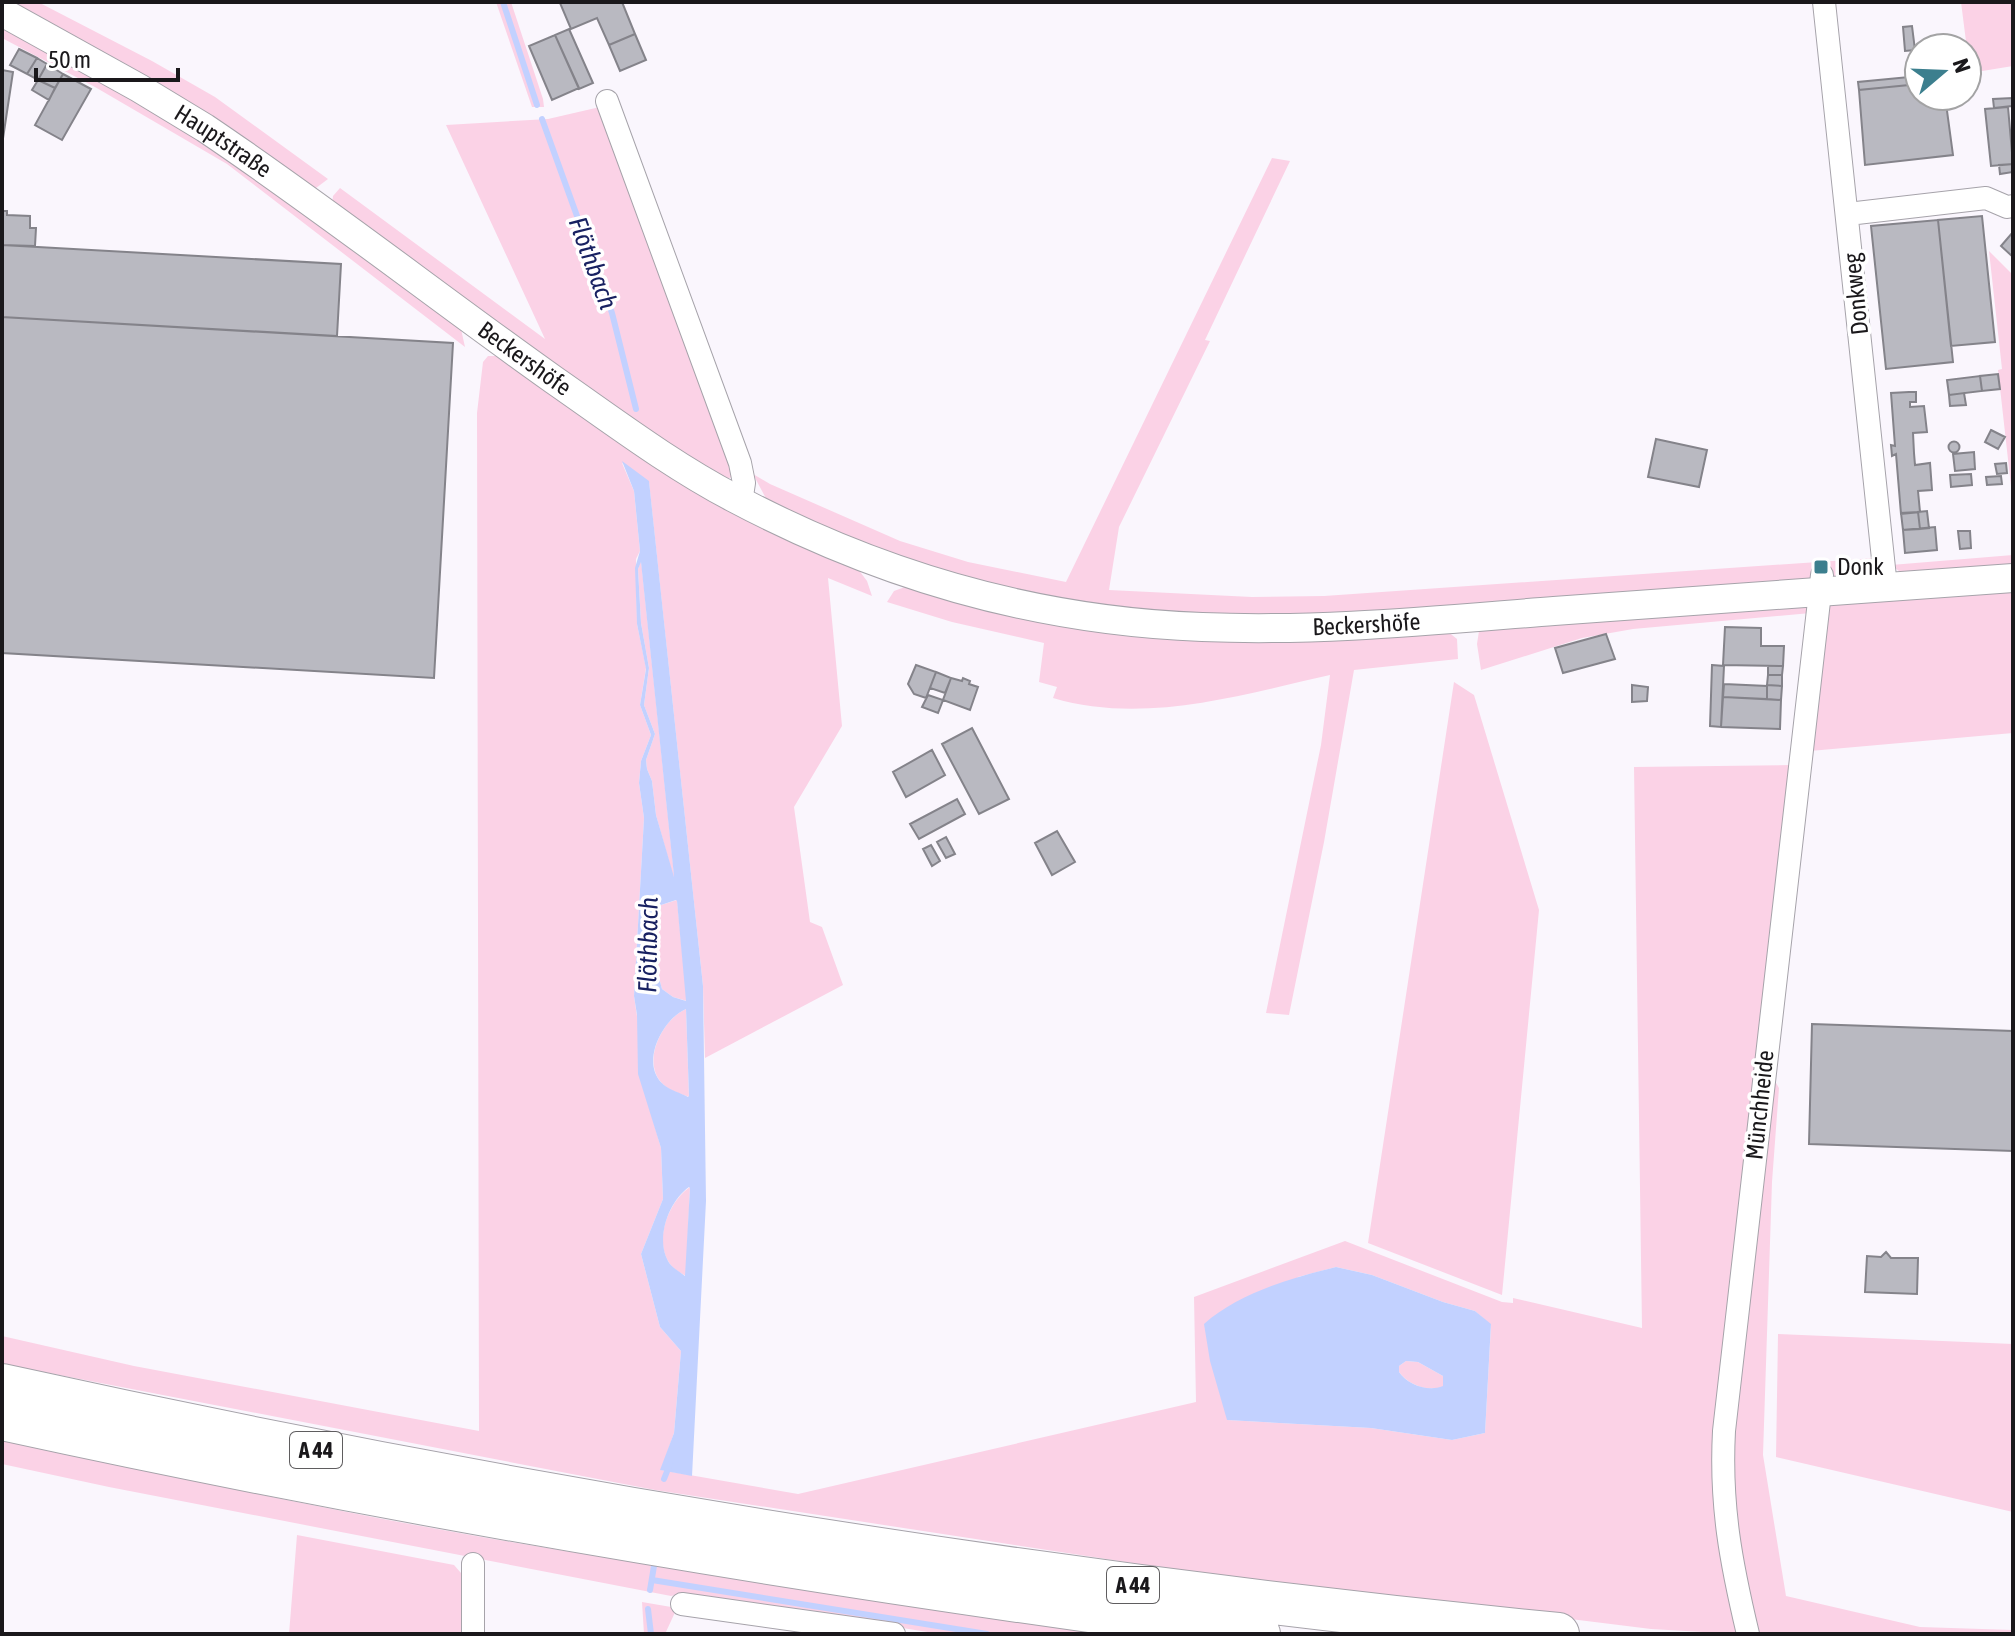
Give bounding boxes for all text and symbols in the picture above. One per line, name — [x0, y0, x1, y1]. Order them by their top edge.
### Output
scale bar — [36, 32, 178, 82]
north arrow — [1903, 32, 1983, 112]
text: 50 m — [48, 46, 91, 73]
text: N — [1948, 55, 1976, 76]
street label: Hauptstraße — [170, 99, 277, 183]
water label: Flöthbach — [562, 213, 624, 314]
street label: Donkweg — [1838, 251, 1873, 336]
street label: Beckershöfe — [473, 316, 577, 401]
place label: Donk — [1837, 553, 1884, 580]
marker: Donk — [1812, 558, 1830, 576]
street label: Beckershöfe — [1312, 607, 1421, 640]
water label: Flöthbach — [632, 896, 664, 993]
street label: Münchheide — [1740, 1049, 1779, 1161]
road number: A 44 — [290, 1432, 342, 1468]
road number: A 44 — [1107, 1567, 1159, 1603]

